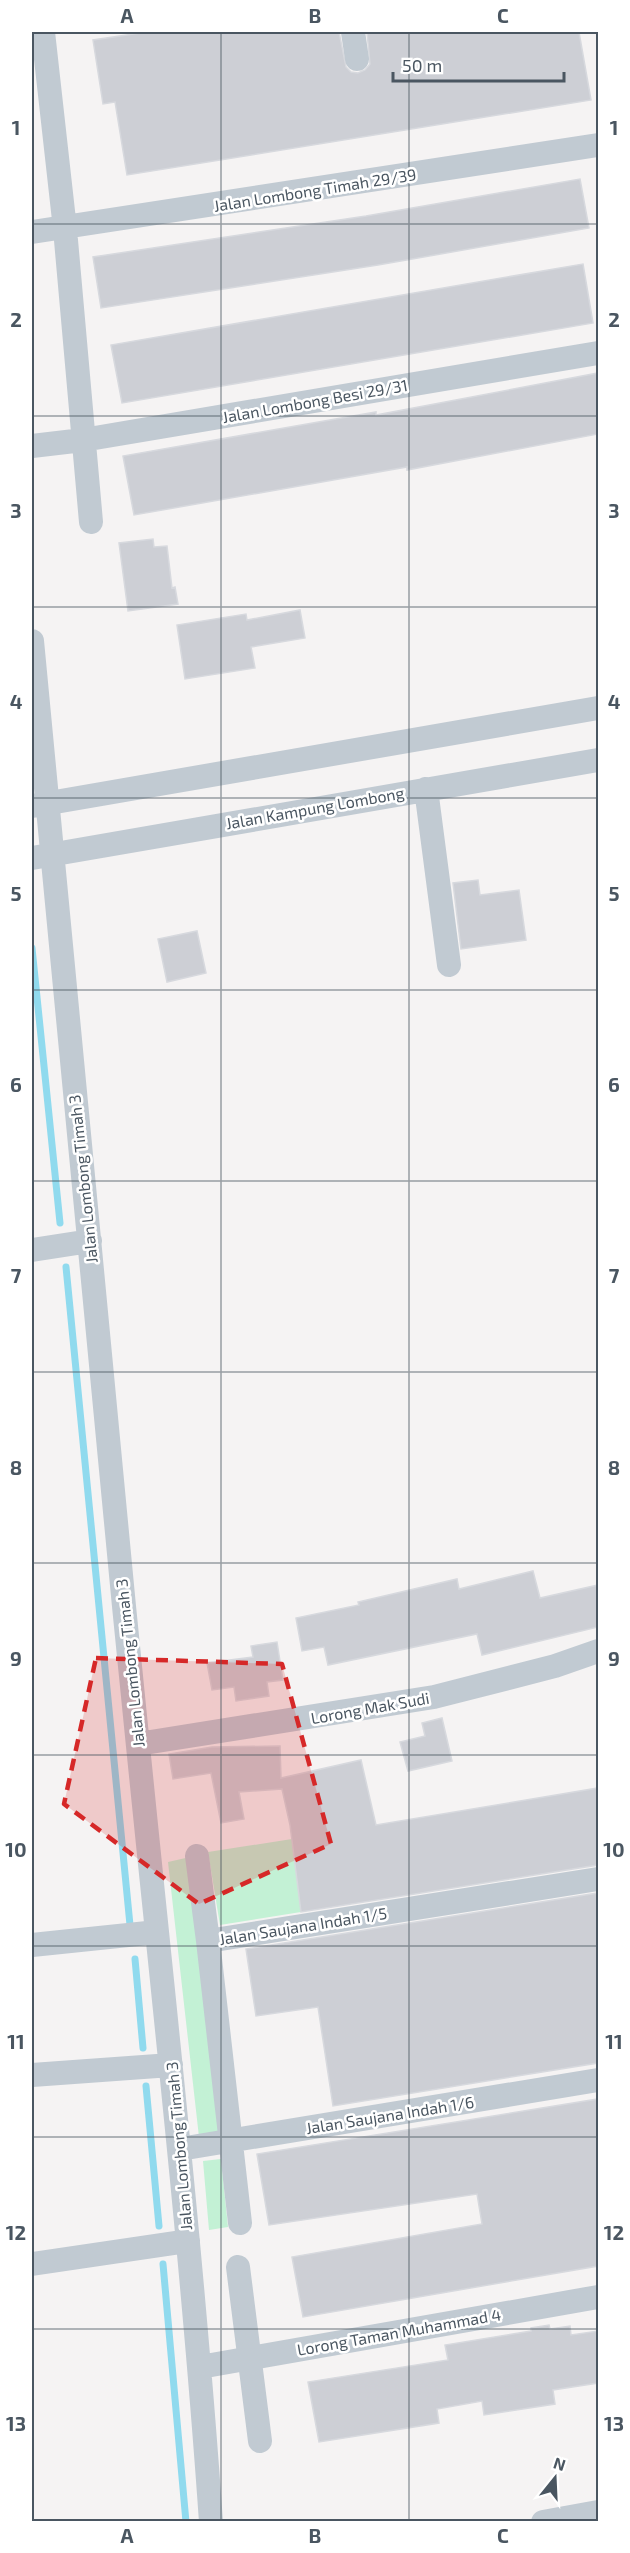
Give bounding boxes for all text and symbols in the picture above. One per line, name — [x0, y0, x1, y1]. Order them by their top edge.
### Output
text: A — [120, 3, 134, 27]
text: B — [309, 3, 321, 27]
text: C — [497, 3, 509, 27]
scale bar — [393, 45, 564, 83]
text: 50 m — [402, 54, 442, 76]
text: 1 — [12, 115, 20, 139]
text: 1 — [610, 115, 618, 139]
street label: Jalan Lombong Timah 29/39 — [212, 164, 418, 215]
text: 2 — [10, 307, 22, 331]
text: 2 — [608, 307, 620, 331]
street label: Jalan Lombong Besi 29/31 — [221, 375, 409, 426]
text: 3 — [10, 498, 22, 522]
text: 3 — [608, 498, 620, 522]
text: 4 — [10, 689, 23, 713]
text: 4 — [608, 689, 621, 713]
street label: Jalan Kampung Lombong — [224, 782, 406, 833]
text: 5 — [10, 881, 22, 905]
text: 5 — [608, 881, 620, 905]
text: 6 — [10, 1072, 22, 1096]
text: 6 — [608, 1072, 620, 1096]
street label: Jalan Lombong Timah 3 — [64, 1094, 101, 1264]
text: 7 — [11, 1263, 22, 1287]
text: 7 — [609, 1263, 620, 1287]
text: 8 — [10, 1455, 22, 1479]
text: 8 — [608, 1455, 620, 1479]
street label: Jalan Lombong Timah 3 — [111, 1578, 148, 1748]
text: 9 — [10, 1646, 22, 1670]
text: 9 — [608, 1646, 620, 1670]
street label: Lorong Mak Sudi — [309, 1688, 431, 1727]
text: 10 — [5, 1837, 27, 1861]
text: 10 — [603, 1837, 625, 1861]
street label: Jalan Saujana Indah 1/5 — [218, 1903, 388, 1949]
text: 11 — [7, 2029, 25, 2053]
text: 11 — [605, 2029, 623, 2053]
street label: Jalan Lombong Timah 3 — [162, 2061, 195, 2231]
street label: Jalan Saujana Indah 1/6 — [304, 2092, 476, 2138]
text: 12 — [6, 2220, 26, 2244]
text: 12 — [604, 2220, 624, 2244]
street label: Lorong Taman Muhammad 4 — [295, 2304, 503, 2359]
text: 13 — [6, 2411, 26, 2435]
text: 13 — [604, 2411, 624, 2435]
north arrow — [525, 2448, 585, 2508]
text: N — [551, 2452, 568, 2474]
text: A — [120, 2523, 134, 2547]
text: B — [309, 2523, 321, 2547]
text: C — [497, 2523, 509, 2547]

